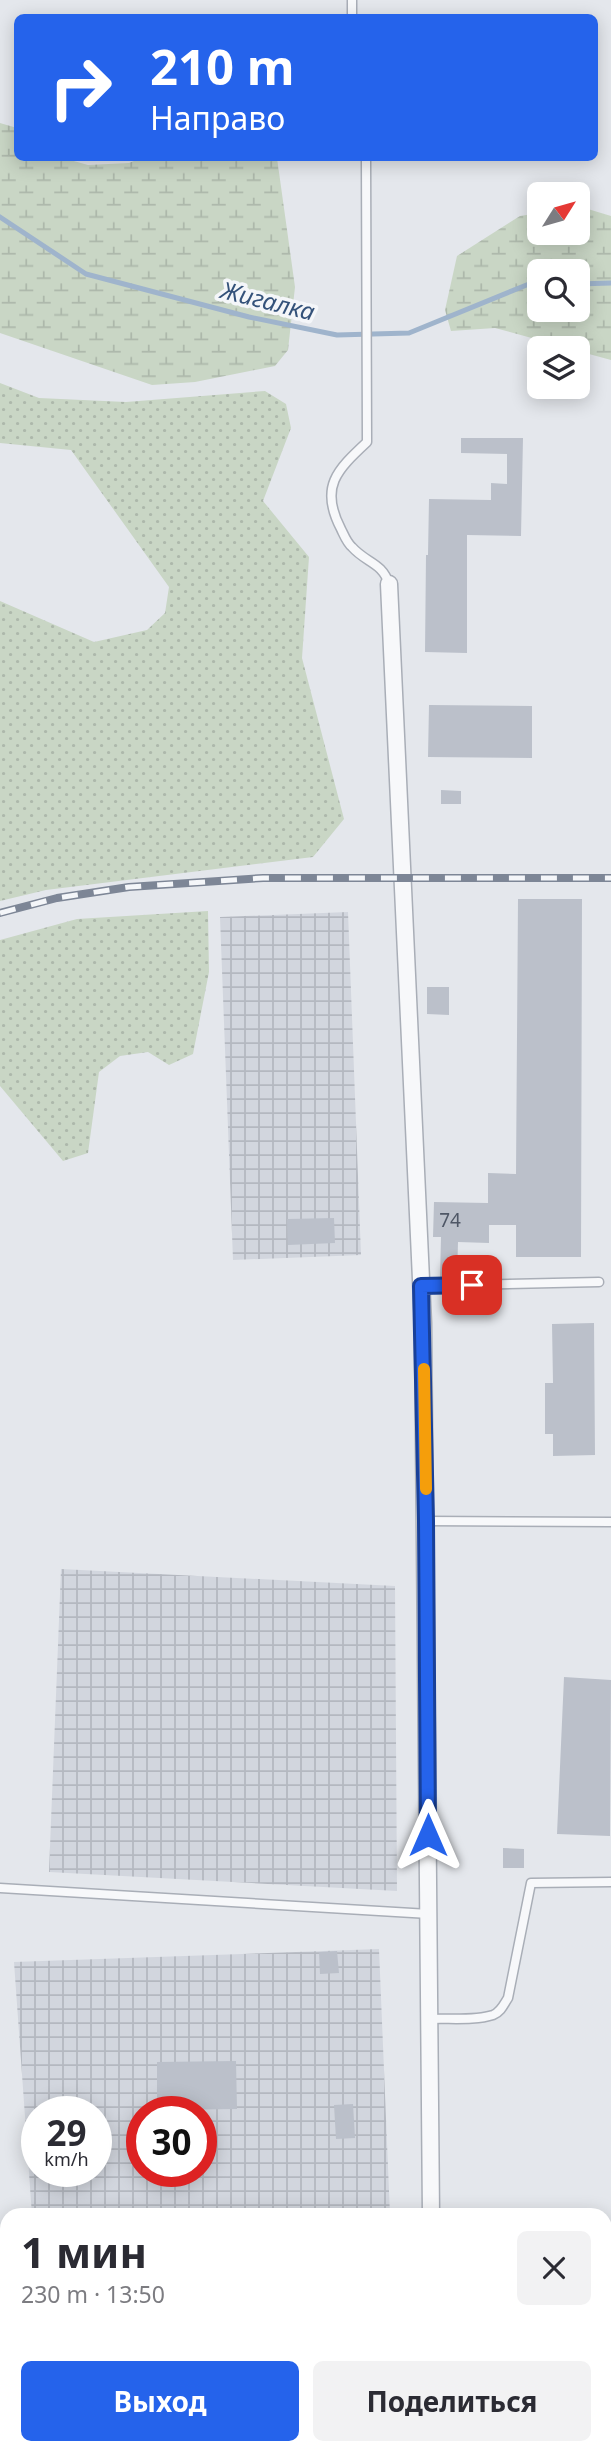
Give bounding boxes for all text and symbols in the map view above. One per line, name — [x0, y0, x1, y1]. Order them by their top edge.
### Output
text: 210 m — [150, 33, 295, 99]
icon: right — [35, 42, 126, 133]
text: Направо — [150, 96, 285, 139]
north arrow — [527, 182, 590, 245]
map controls — [527, 182, 590, 399]
button: search — [527, 259, 590, 322]
water label: Жигалка — [216, 272, 319, 328]
button: layers — [527, 336, 590, 399]
house number: 74 — [439, 1207, 461, 1233]
pin — [442, 1255, 502, 1315]
icon: arrive — [453, 1266, 491, 1304]
position arrow — [391, 1798, 465, 1872]
speed limit sign: 30 — [126, 2096, 217, 2187]
text: 29 — [46, 2109, 87, 2156]
text: km/h — [44, 2147, 89, 2171]
text: 1 мин — [21, 2223, 147, 2280]
button: close — [517, 2231, 591, 2305]
text: 230 m · 13:50 — [21, 2278, 165, 2310]
button: Выход — [21, 2361, 299, 2441]
button: Поделиться — [313, 2361, 591, 2441]

